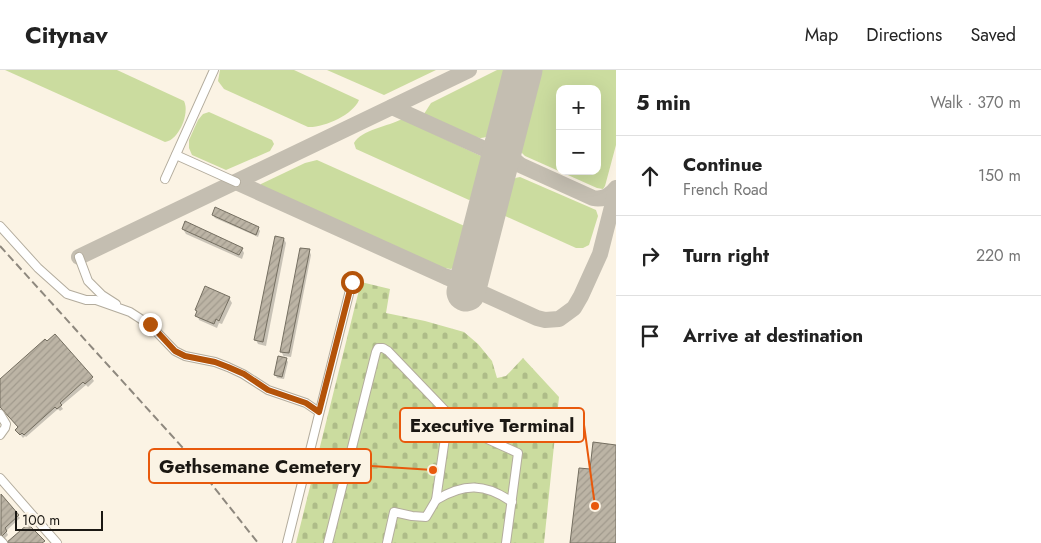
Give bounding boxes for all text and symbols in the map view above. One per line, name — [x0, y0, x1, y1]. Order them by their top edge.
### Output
text: Citynav — [25, 17, 108, 52]
text: Map — [805, 22, 838, 48]
text: Directions — [866, 22, 942, 48]
text: Saved — [970, 22, 1016, 48]
map controls — [556, 85, 601, 175]
button: + — [556, 85, 601, 130]
text: 5 min — [636, 88, 691, 118]
text: Walk · 370 m — [930, 91, 1021, 114]
button: − — [556, 130, 601, 175]
text: Continue — [683, 151, 762, 178]
icon: ahead — [636, 162, 664, 190]
text: 150 m — [978, 164, 1021, 187]
text: French Road — [683, 178, 768, 201]
icon: right — [636, 242, 664, 270]
text: Turn right — [683, 242, 769, 269]
text: 220 m — [976, 244, 1021, 267]
route start — [341, 271, 364, 294]
route end — [139, 313, 162, 336]
icon: arrive — [636, 322, 664, 350]
text: Arrive at destination — [683, 322, 863, 349]
callout: Executive Terminal — [400, 408, 584, 442]
text: Executive Terminal — [410, 412, 574, 439]
callout: Gethsemane Cemetery — [149, 449, 371, 483]
text: Gethsemane Cemetery — [159, 453, 362, 480]
scale bar — [15, 508, 102, 531]
text: 100 m — [22, 510, 60, 530]

